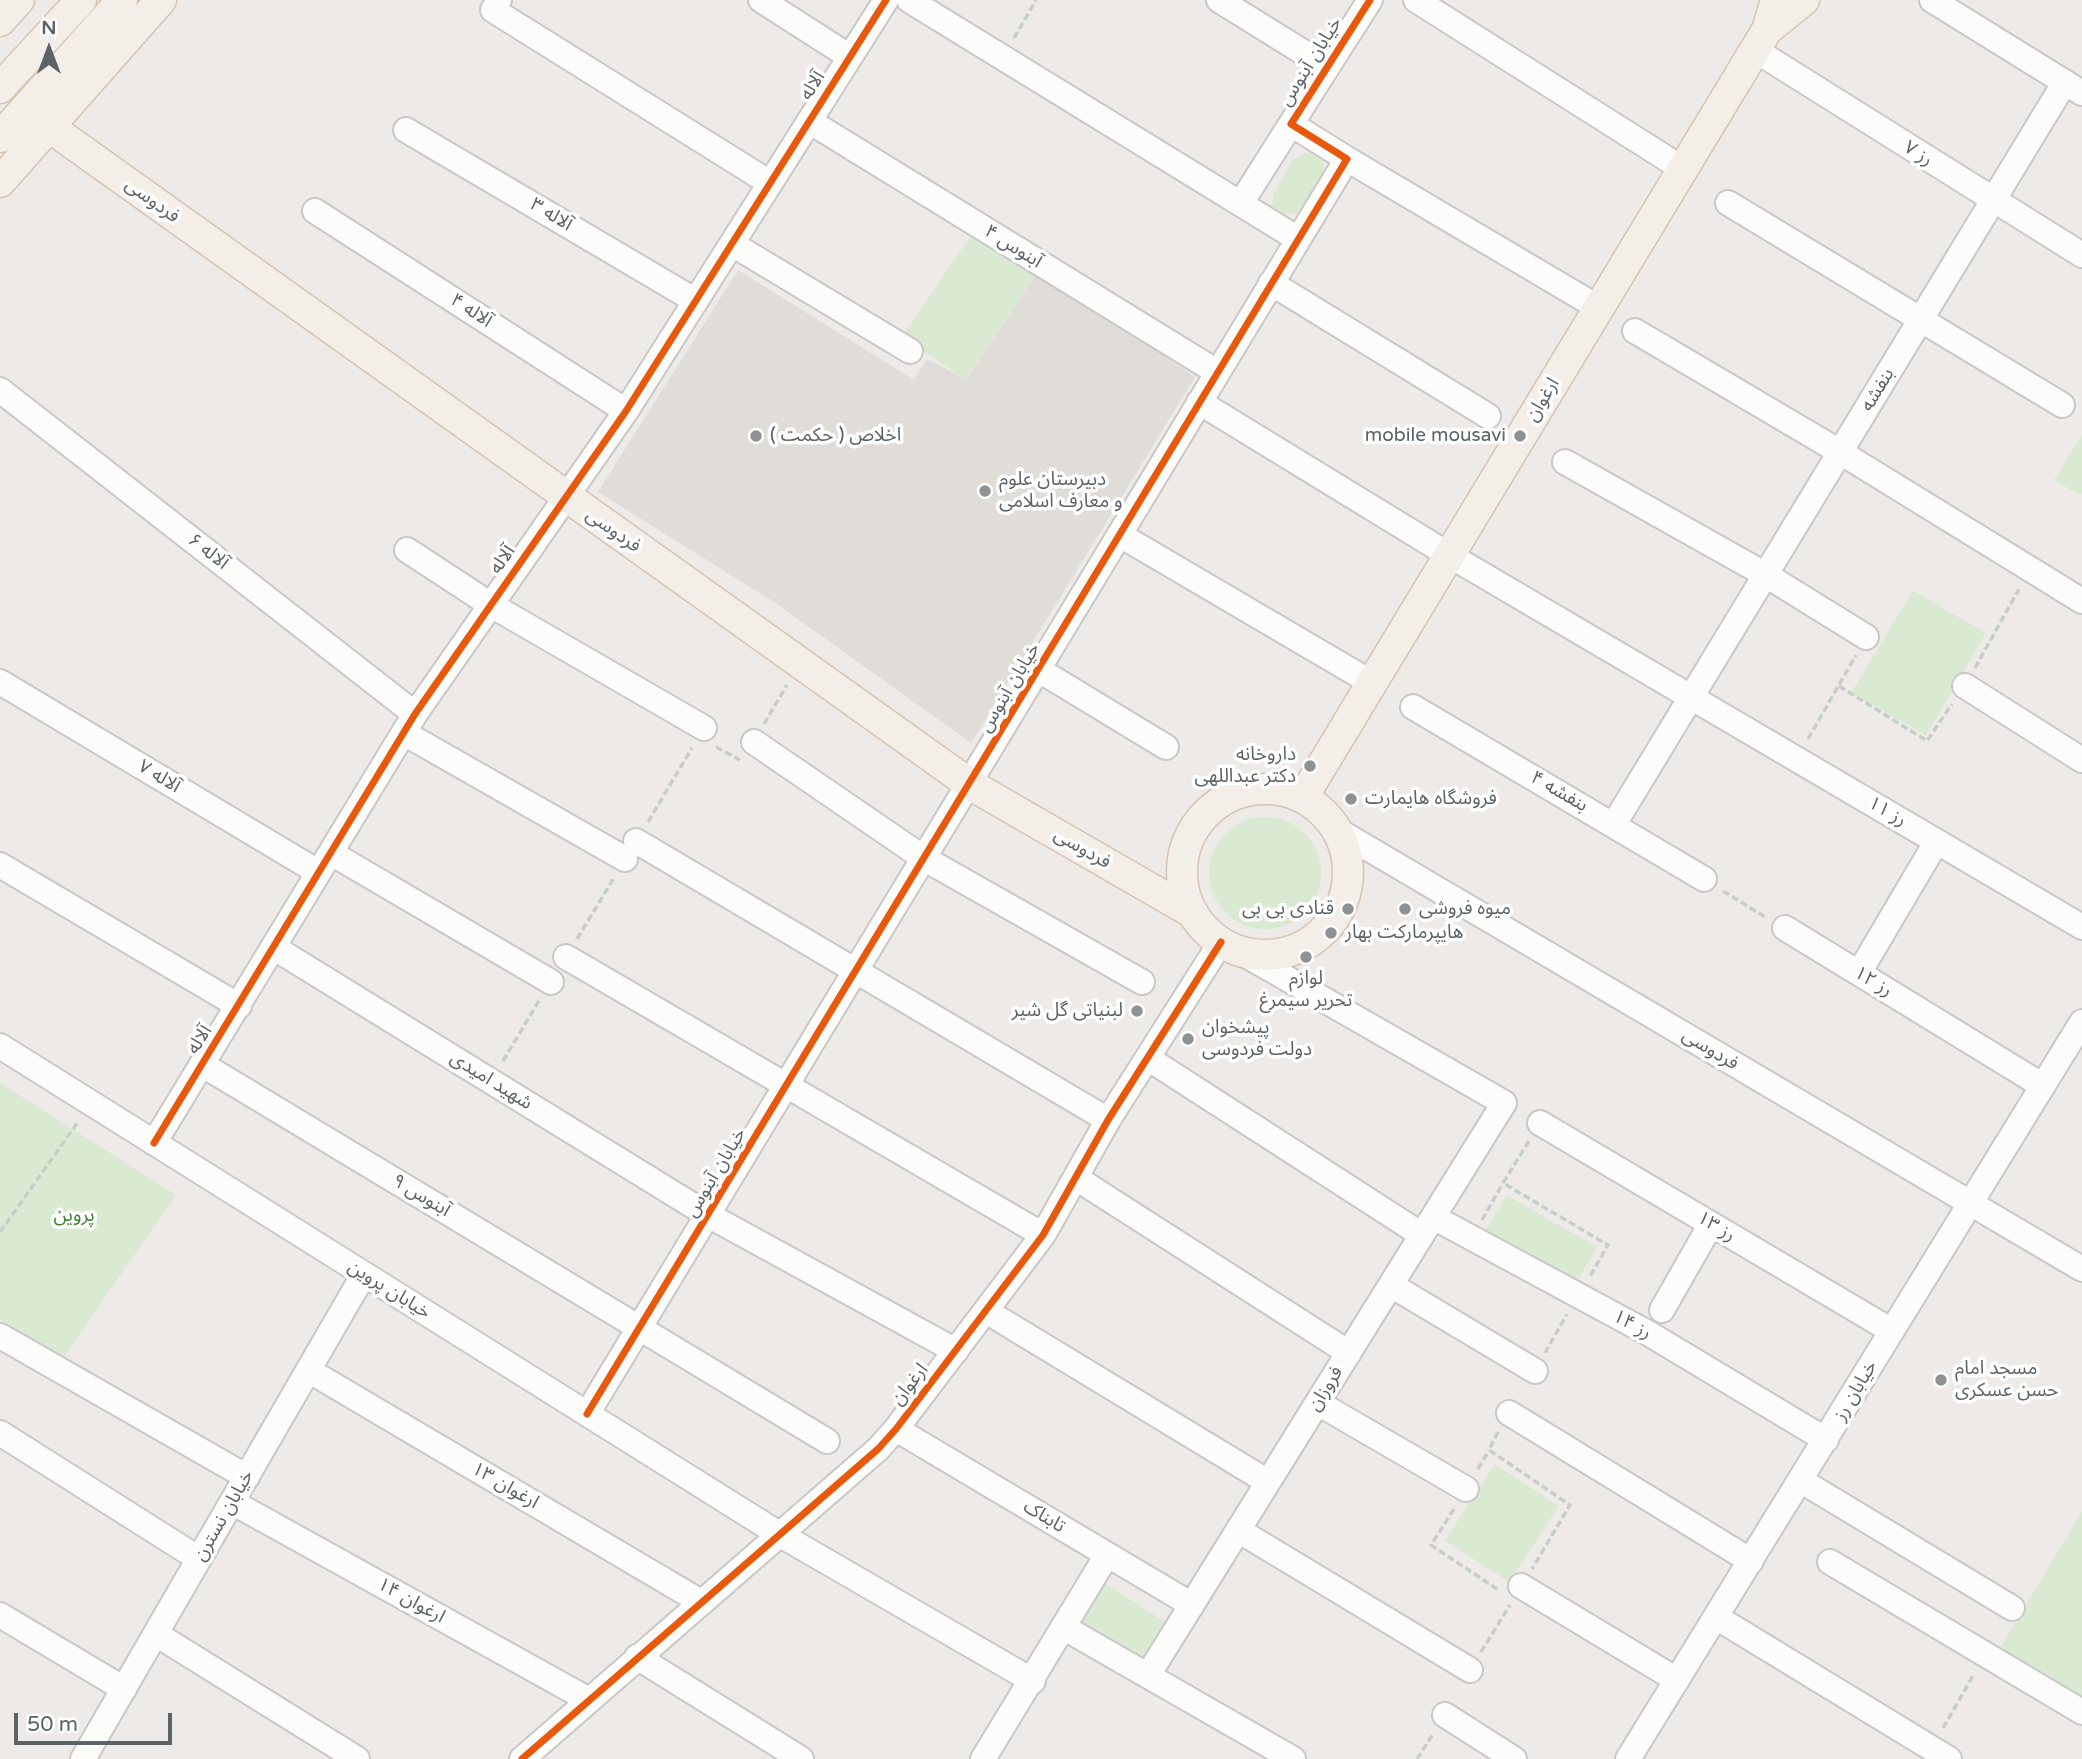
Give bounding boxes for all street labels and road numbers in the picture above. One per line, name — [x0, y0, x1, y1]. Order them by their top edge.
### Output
street label: خیابان آبنوس — [1275, 13, 1347, 111]
street label: آلاله — [795, 67, 831, 105]
street label: رز ۷ — [1899, 136, 1937, 172]
street label: فردوسی — [120, 174, 184, 228]
street label: آلاله ۳ — [526, 194, 576, 236]
street label: آبنوس ۴ — [980, 220, 1046, 274]
street label: آلاله ۴ — [446, 289, 496, 333]
street label: بنفشه — [1856, 364, 1900, 416]
street label: ارغوان — [1521, 374, 1565, 426]
street label: فردوسی — [581, 504, 645, 558]
street label: آلاله ۶ — [183, 529, 233, 575]
street label: آلاله — [485, 541, 521, 579]
street label: خیابان آبنوس — [974, 639, 1046, 737]
street label: آلاله ۷ — [134, 756, 184, 798]
street label: بنفشه ۴ — [1526, 767, 1592, 817]
street label: رز ۱۱ — [1864, 792, 1910, 832]
street label: فردوسی — [1050, 824, 1114, 874]
street label: رز ۱۲ — [1850, 962, 1896, 1002]
street label: آلاله — [182, 1021, 218, 1059]
street label: فردوسی — [1678, 1024, 1742, 1076]
street label: شهید امیدی — [446, 1047, 536, 1115]
street label: خیابان آبنوس — [680, 1124, 752, 1222]
street label: آبنوس ۹ — [388, 1170, 454, 1222]
street label: رز ۱۳ — [1693, 1207, 1739, 1247]
street label: خیابان پروین — [343, 1256, 435, 1324]
street label: رز ۱۴ — [1609, 1305, 1655, 1345]
street label: خیابان رز — [1829, 1357, 1883, 1425]
street label: ارغوان — [887, 1359, 933, 1411]
street label: فروزان — [1303, 1362, 1349, 1416]
street label: ارغوان ۱۳ — [467, 1458, 543, 1514]
street label: خیابان نسترن — [189, 1466, 259, 1566]
street label: تابناک — [1019, 1496, 1069, 1538]
street label: ارغوان ۱۴ — [373, 1573, 449, 1629]

